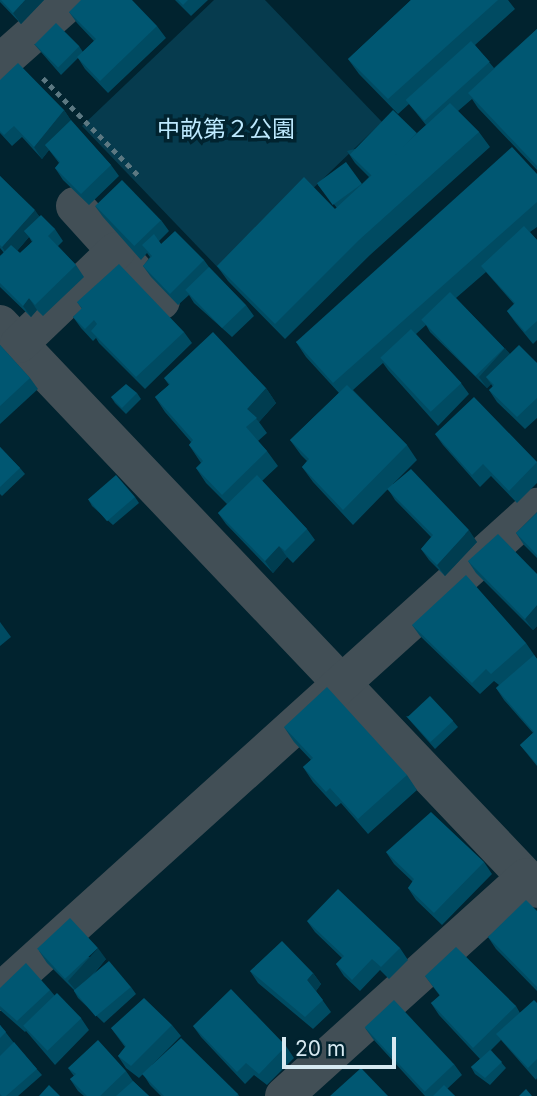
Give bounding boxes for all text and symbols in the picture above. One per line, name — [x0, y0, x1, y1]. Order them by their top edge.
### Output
park label: 中畝第２公園 — [157, 115, 295, 143]
scale bar — [285, 1023, 399, 1066]
text: 20 m — [295, 1036, 345, 1061]

